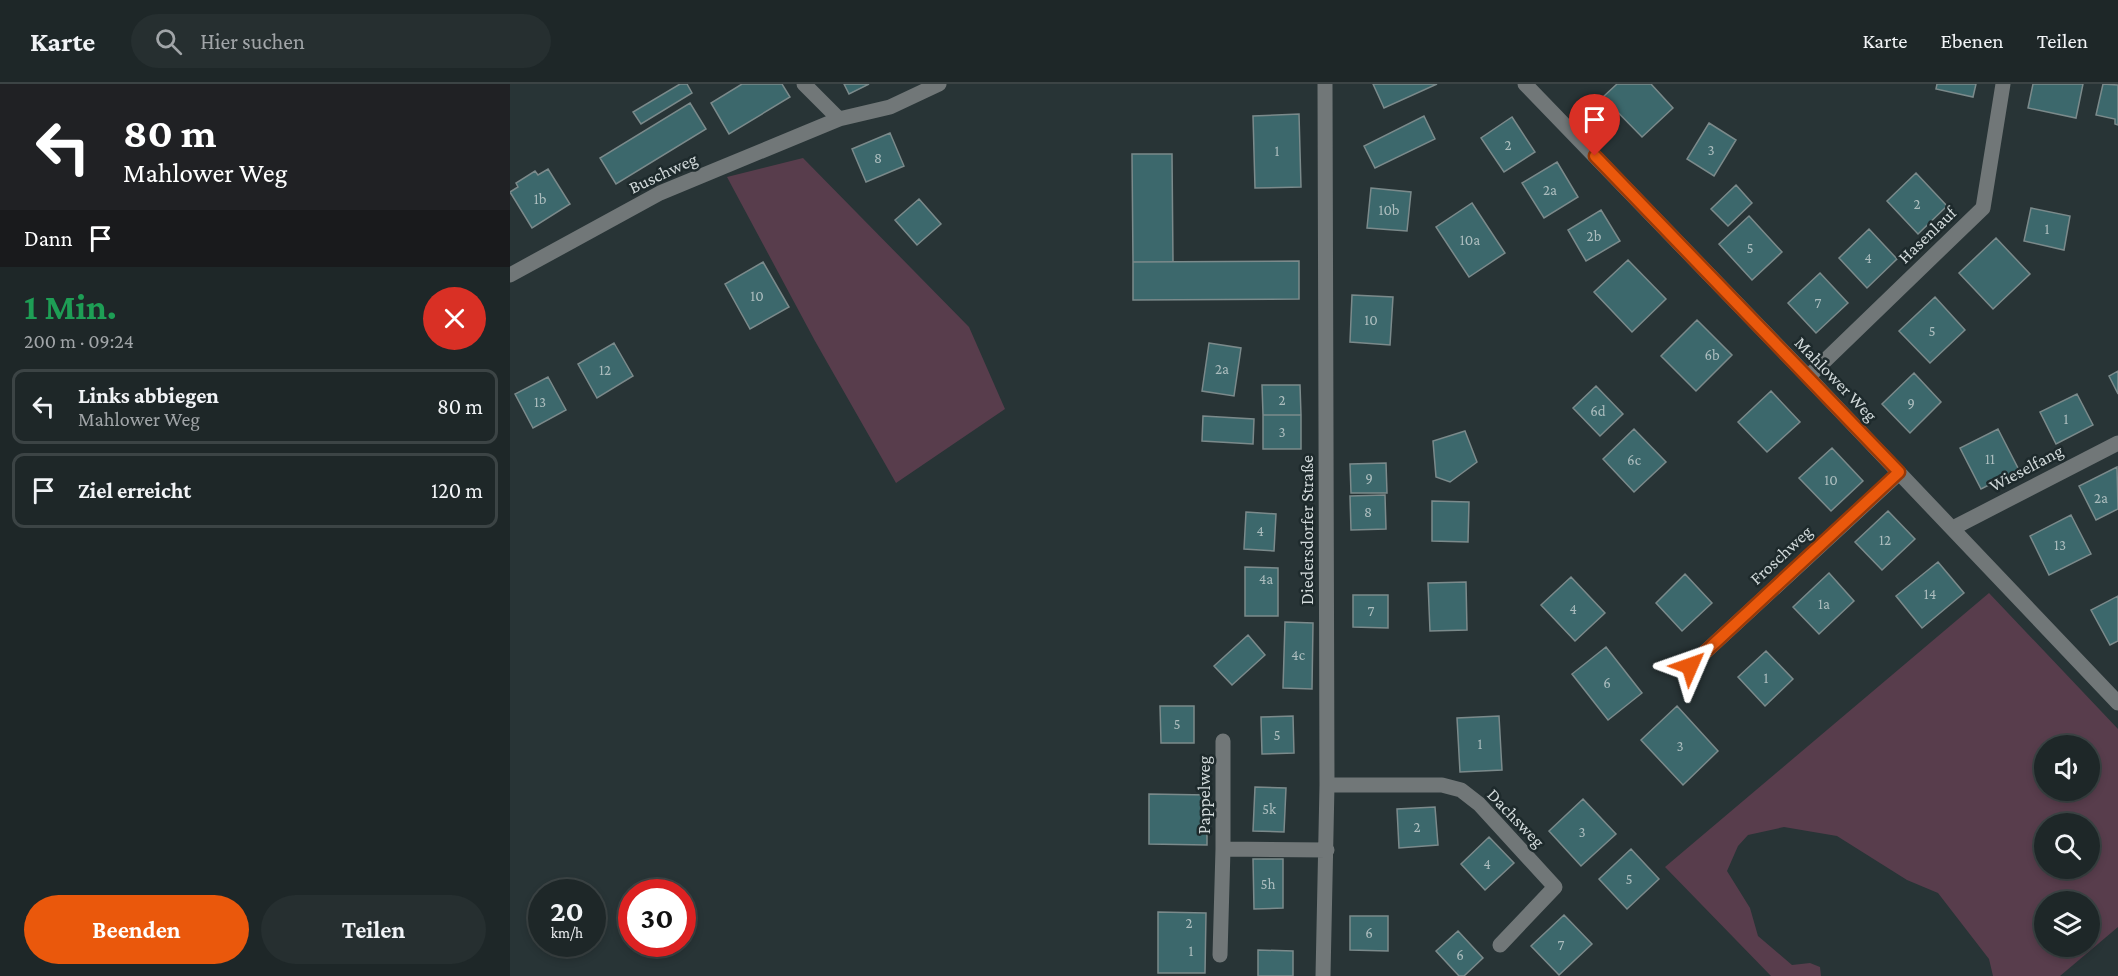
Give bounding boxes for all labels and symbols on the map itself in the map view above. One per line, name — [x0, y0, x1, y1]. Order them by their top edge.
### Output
pin — [1569, 94, 1620, 156]
house number: 2 — [1504, 137, 1512, 153]
house number: 3 — [1707, 142, 1715, 158]
house number: 1 — [1275, 143, 1280, 159]
street label: Buschweg — [626, 148, 701, 198]
house number: 8 — [874, 150, 882, 166]
house number: 2a — [1543, 182, 1557, 198]
house number: 1b — [534, 191, 547, 207]
house number: 2 — [1913, 196, 1921, 212]
street label: Hasenlauf — [1894, 201, 1961, 267]
house number: 10b — [1378, 202, 1400, 218]
house number: 1 — [2045, 221, 2050, 237]
house number: 2b — [1587, 228, 1602, 244]
house number: 10a — [1460, 232, 1480, 248]
house number: 5 — [1746, 240, 1754, 256]
house number: 4 — [1864, 250, 1872, 266]
house number: 10 — [750, 288, 764, 304]
house number: 7 — [1815, 295, 1822, 311]
house number: 10 — [1364, 312, 1378, 328]
house number: 5 — [1928, 323, 1936, 339]
street label: Mahlower Weg — [1791, 333, 1882, 426]
house number: 6b — [1704, 347, 1720, 363]
house number: 2a — [1215, 361, 1229, 377]
house number: 12 — [599, 362, 611, 378]
house number: 2 — [1278, 392, 1286, 408]
house number: 13 — [534, 394, 546, 410]
house number: 9 — [1907, 395, 1915, 411]
house number: 6d — [1590, 403, 1606, 419]
house number: 1 — [2064, 411, 2069, 427]
house number: 3 — [1278, 424, 1286, 440]
street label: Wieselfang — [1986, 440, 2067, 496]
house number: 11 — [1985, 451, 1995, 467]
house number: 6c — [1627, 452, 1642, 468]
street label: Diedersdorfer Straße — [1297, 455, 1317, 605]
house number: 9 — [1365, 470, 1373, 486]
house number: 10 — [1824, 472, 1838, 488]
house number: 2a — [2094, 490, 2108, 506]
house number: 8 — [1364, 504, 1372, 520]
street label: Froschweg — [1746, 521, 1816, 589]
house number: 4 — [1256, 523, 1264, 539]
house number: 12 — [1879, 532, 1891, 548]
house number: 13 — [2054, 537, 2066, 553]
house number: 4a — [1259, 571, 1273, 587]
house number: 14 — [1924, 586, 1936, 602]
house number: 1a — [1818, 596, 1830, 612]
house number: 4 — [1569, 601, 1577, 617]
house number: 7 — [1368, 603, 1375, 619]
position arrow — [1658, 634, 1722, 698]
house number: 4c — [1291, 647, 1306, 663]
house number: 1 — [1764, 670, 1769, 686]
house number: 6 — [1603, 675, 1611, 691]
house number: 5 — [1173, 716, 1181, 732]
house number: 5 — [1273, 727, 1281, 743]
house number: 1 — [1478, 736, 1483, 752]
house number: 3 — [1676, 738, 1684, 754]
street label: Pappelweg — [1194, 756, 1214, 834]
street label: Dachsweg — [1483, 784, 1549, 852]
house number: 5k — [1262, 801, 1277, 817]
house number: 2 — [1413, 819, 1421, 835]
house number: 3 — [1578, 824, 1586, 840]
house number: 4 — [1483, 856, 1491, 872]
house number: 5 — [1625, 871, 1633, 887]
house number: 5h — [1260, 876, 1276, 892]
speed limit sign: 30 — [618, 879, 696, 957]
house number: 2 — [1185, 915, 1193, 931]
house number: 6 — [1365, 925, 1373, 941]
house number: 7 — [1558, 937, 1565, 953]
house number: 1 — [1189, 943, 1194, 959]
house number: 6 — [1456, 947, 1464, 963]

